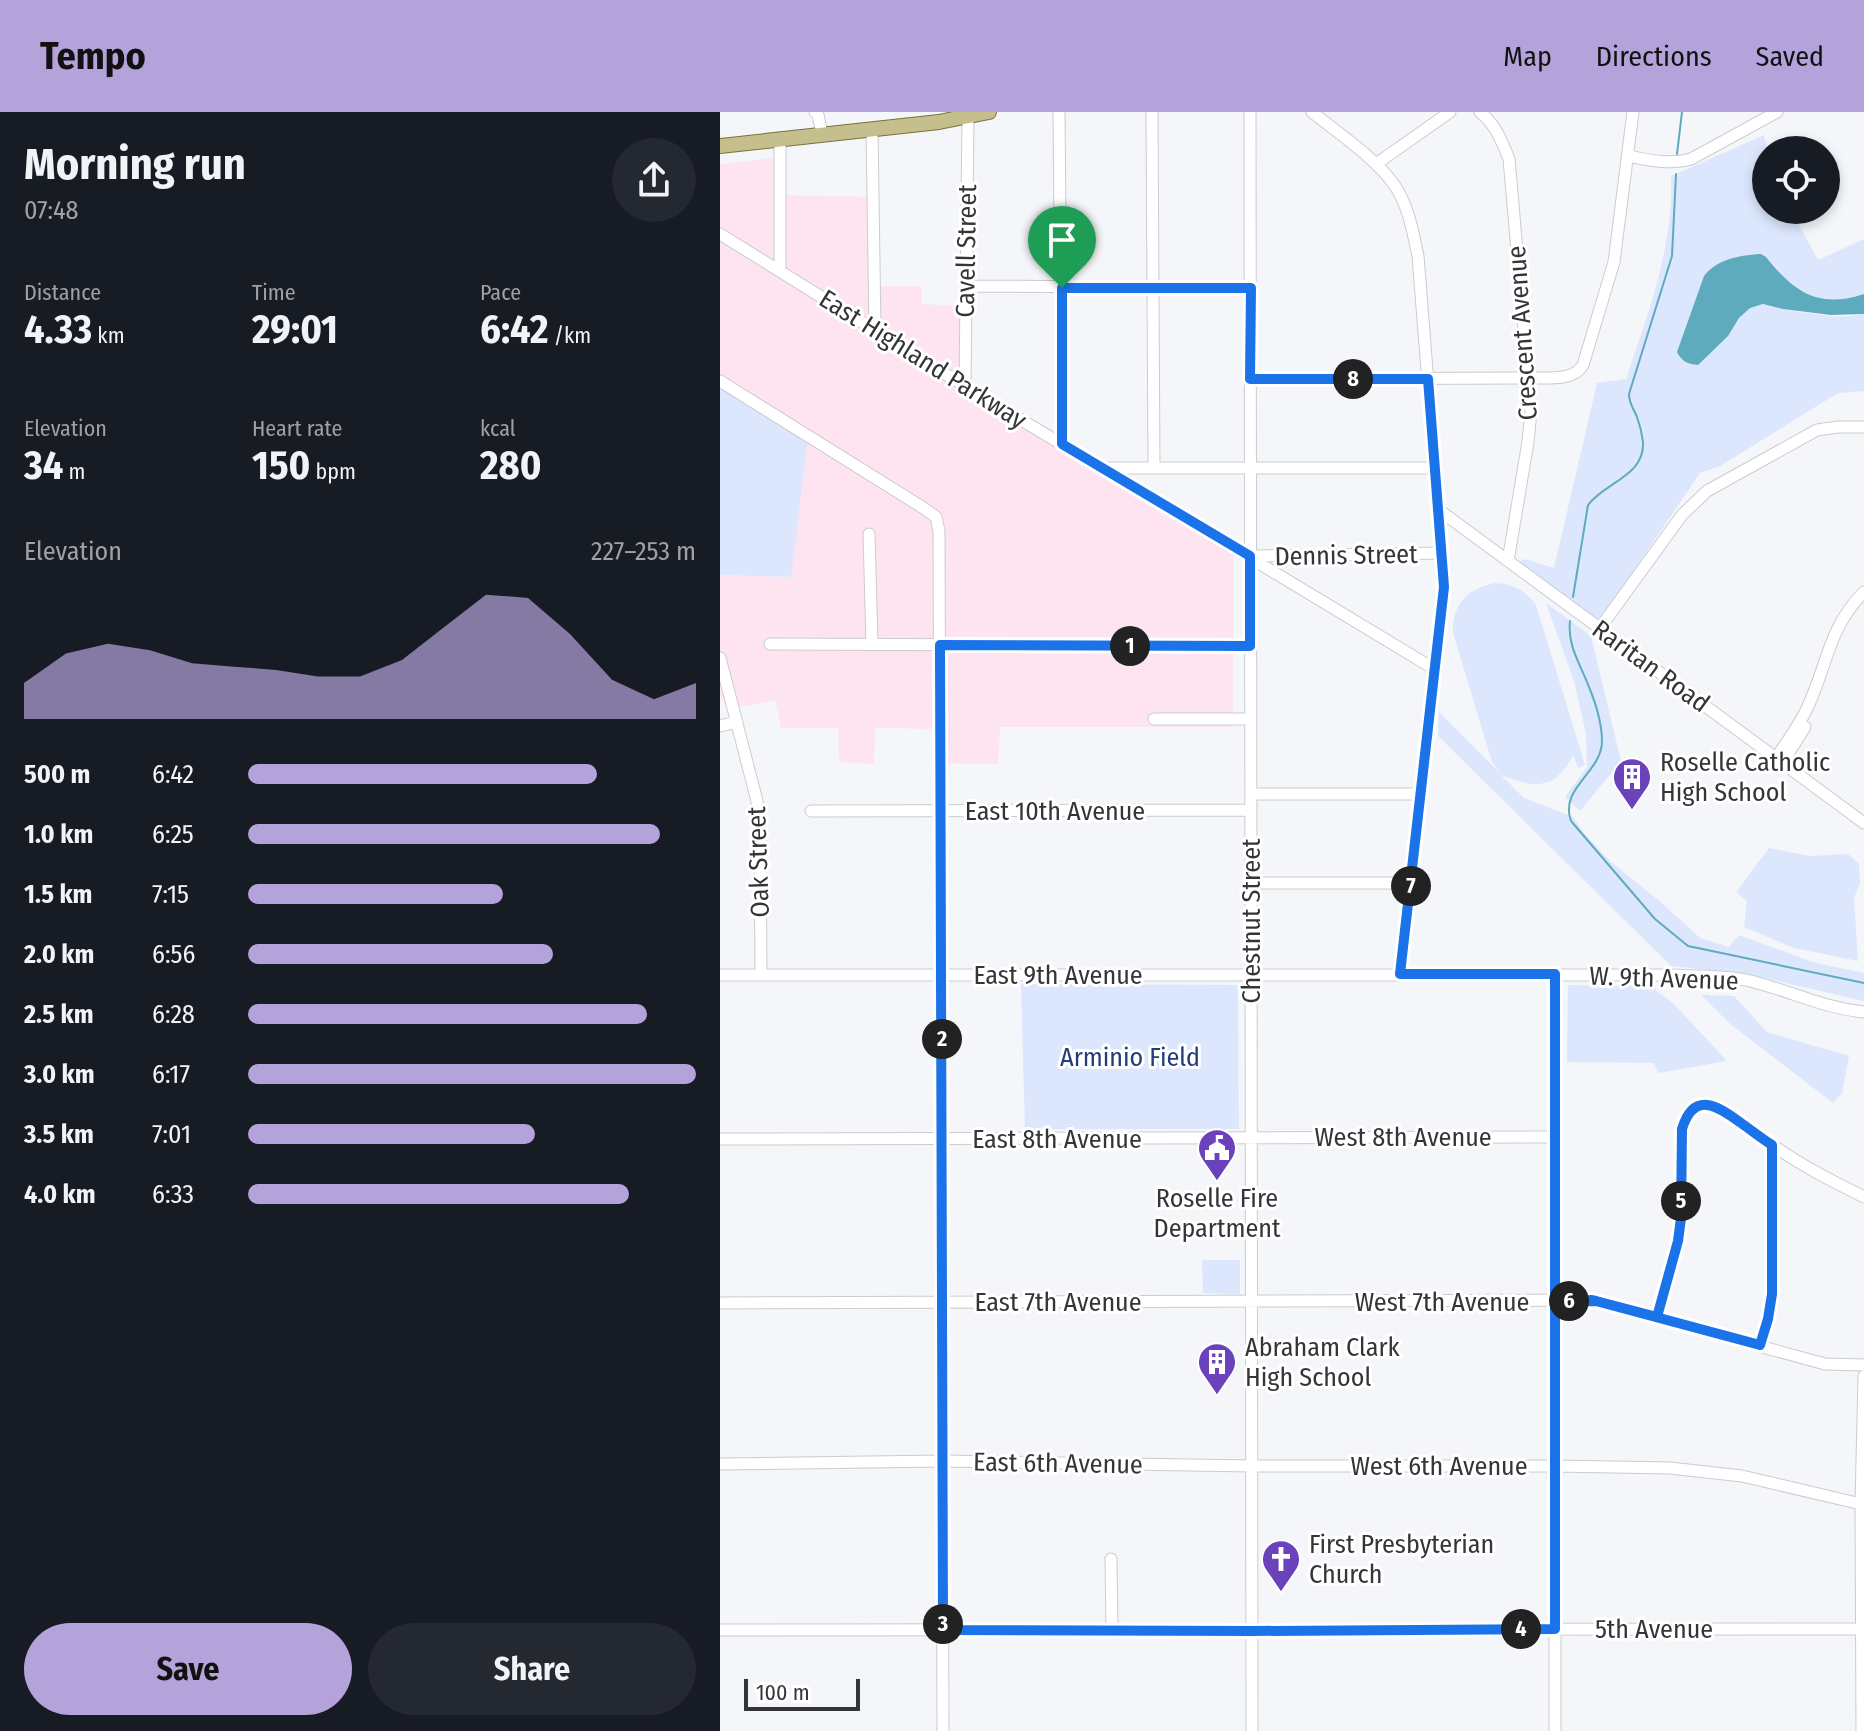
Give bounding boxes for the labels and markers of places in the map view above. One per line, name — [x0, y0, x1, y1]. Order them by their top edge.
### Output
pin — [1028, 206, 1096, 288]
pin: 8 — [1333, 359, 1373, 399]
pin: 1 — [1110, 626, 1150, 666]
place label: Roselle Catholic High School — [1660, 747, 1830, 808]
building icon: Roselle Catholic High School — [1611, 756, 1653, 811]
pin: 7 — [1391, 866, 1431, 906]
pin: 2 — [922, 1019, 962, 1059]
public building icon: Roselle Fire Department — [1196, 1127, 1238, 1182]
pin: 5 — [1661, 1181, 1701, 1221]
place label: Roselle Fire Department — [1154, 1183, 1281, 1244]
pin: 6 — [1549, 1281, 1589, 1321]
place label: Abraham Clark High School — [1245, 1332, 1401, 1393]
building icon: Abraham Clark High School — [1196, 1341, 1238, 1396]
place label: First Presbyterian Church — [1309, 1529, 1494, 1590]
church icon: First Presbyterian Church — [1260, 1538, 1302, 1593]
pin: 3 — [923, 1604, 963, 1644]
pin: 4 — [1501, 1609, 1541, 1649]

